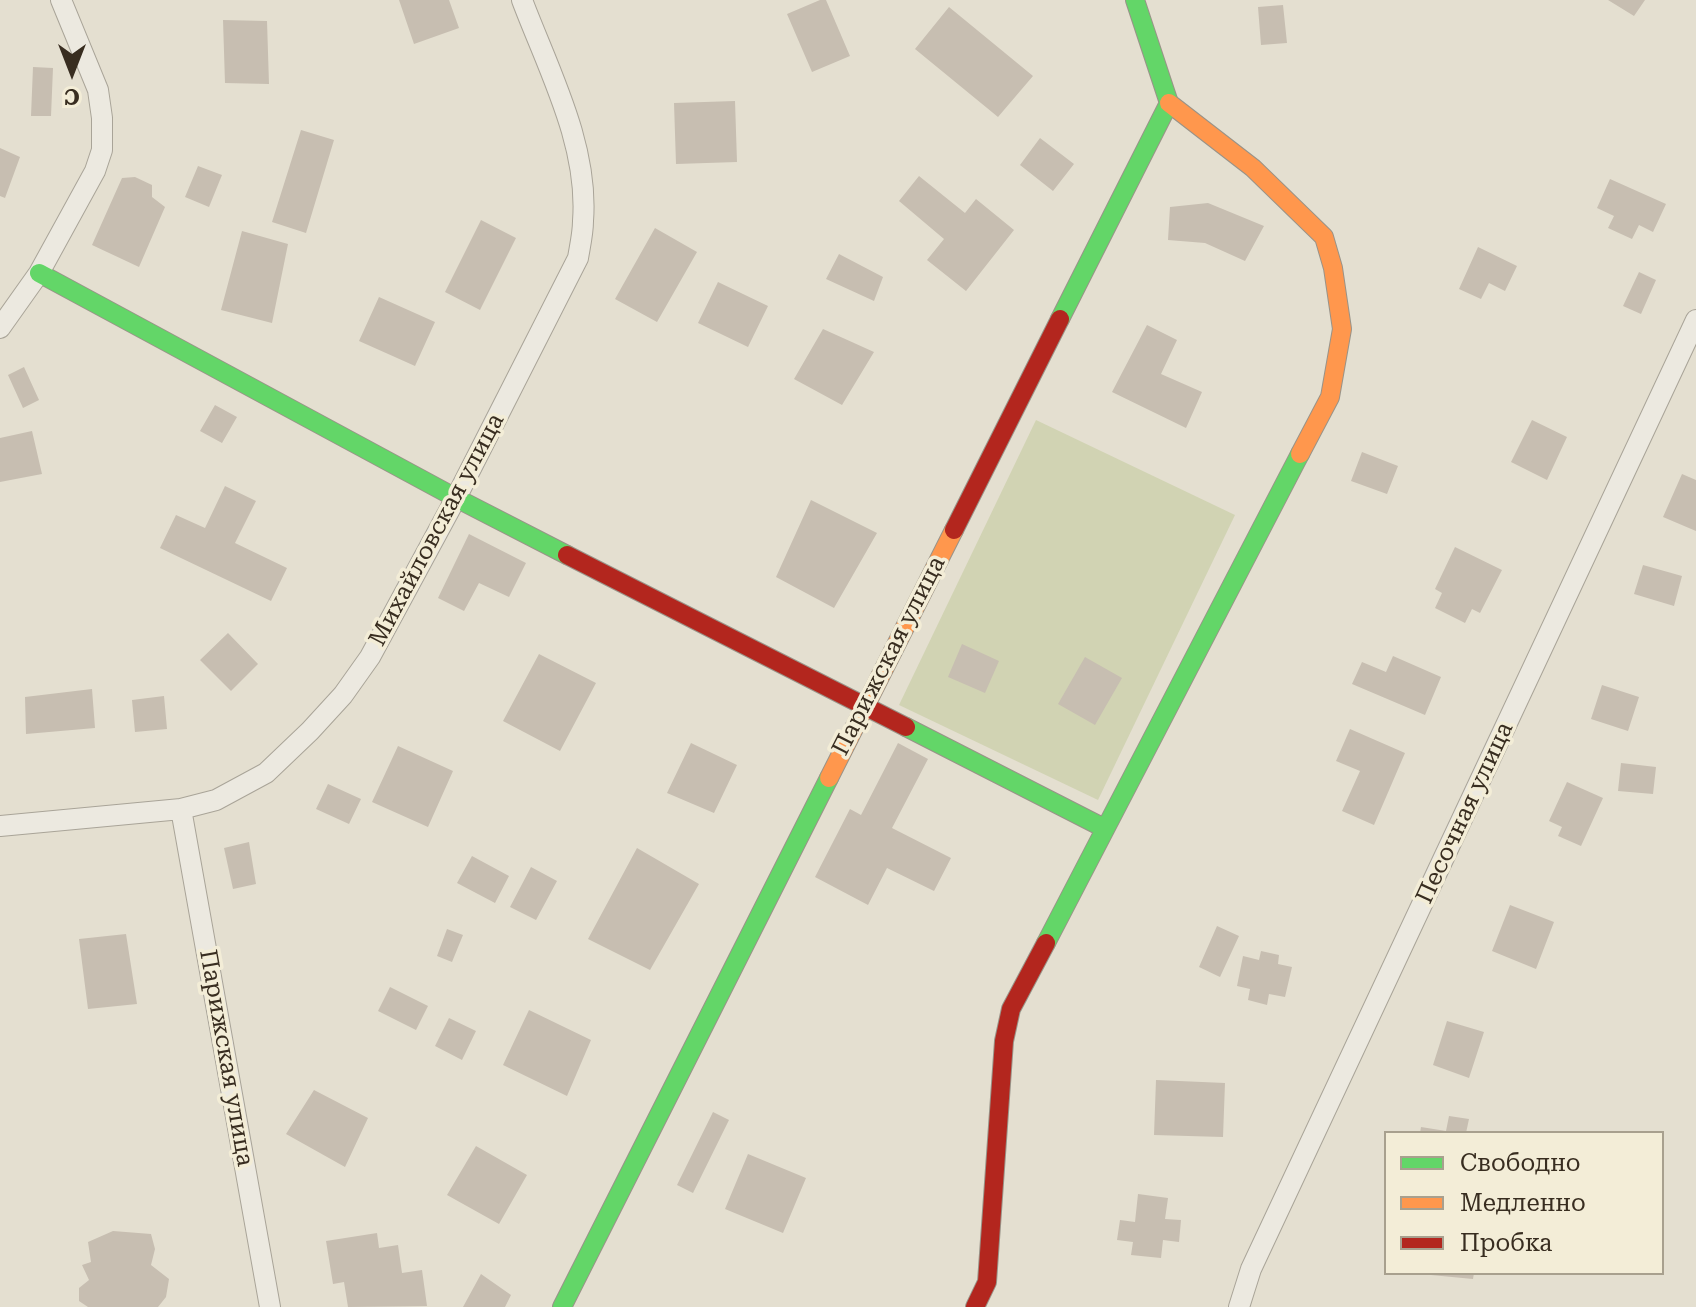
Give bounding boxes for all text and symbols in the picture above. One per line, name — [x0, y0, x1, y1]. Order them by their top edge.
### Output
north arrow — [32, 32, 112, 112]
text: С — [64, 84, 80, 109]
street label: Михайловская улица — [363, 409, 511, 651]
street label: Парижская улица — [826, 552, 952, 760]
street label: Песочная улица — [1410, 718, 1520, 908]
street label: Парижская улица — [193, 947, 259, 1169]
legend — [1384, 1131, 1664, 1275]
text: Свободно — [1460, 1149, 1581, 1177]
text: Медленно — [1460, 1189, 1586, 1217]
text: Пробка — [1460, 1229, 1552, 1257]

